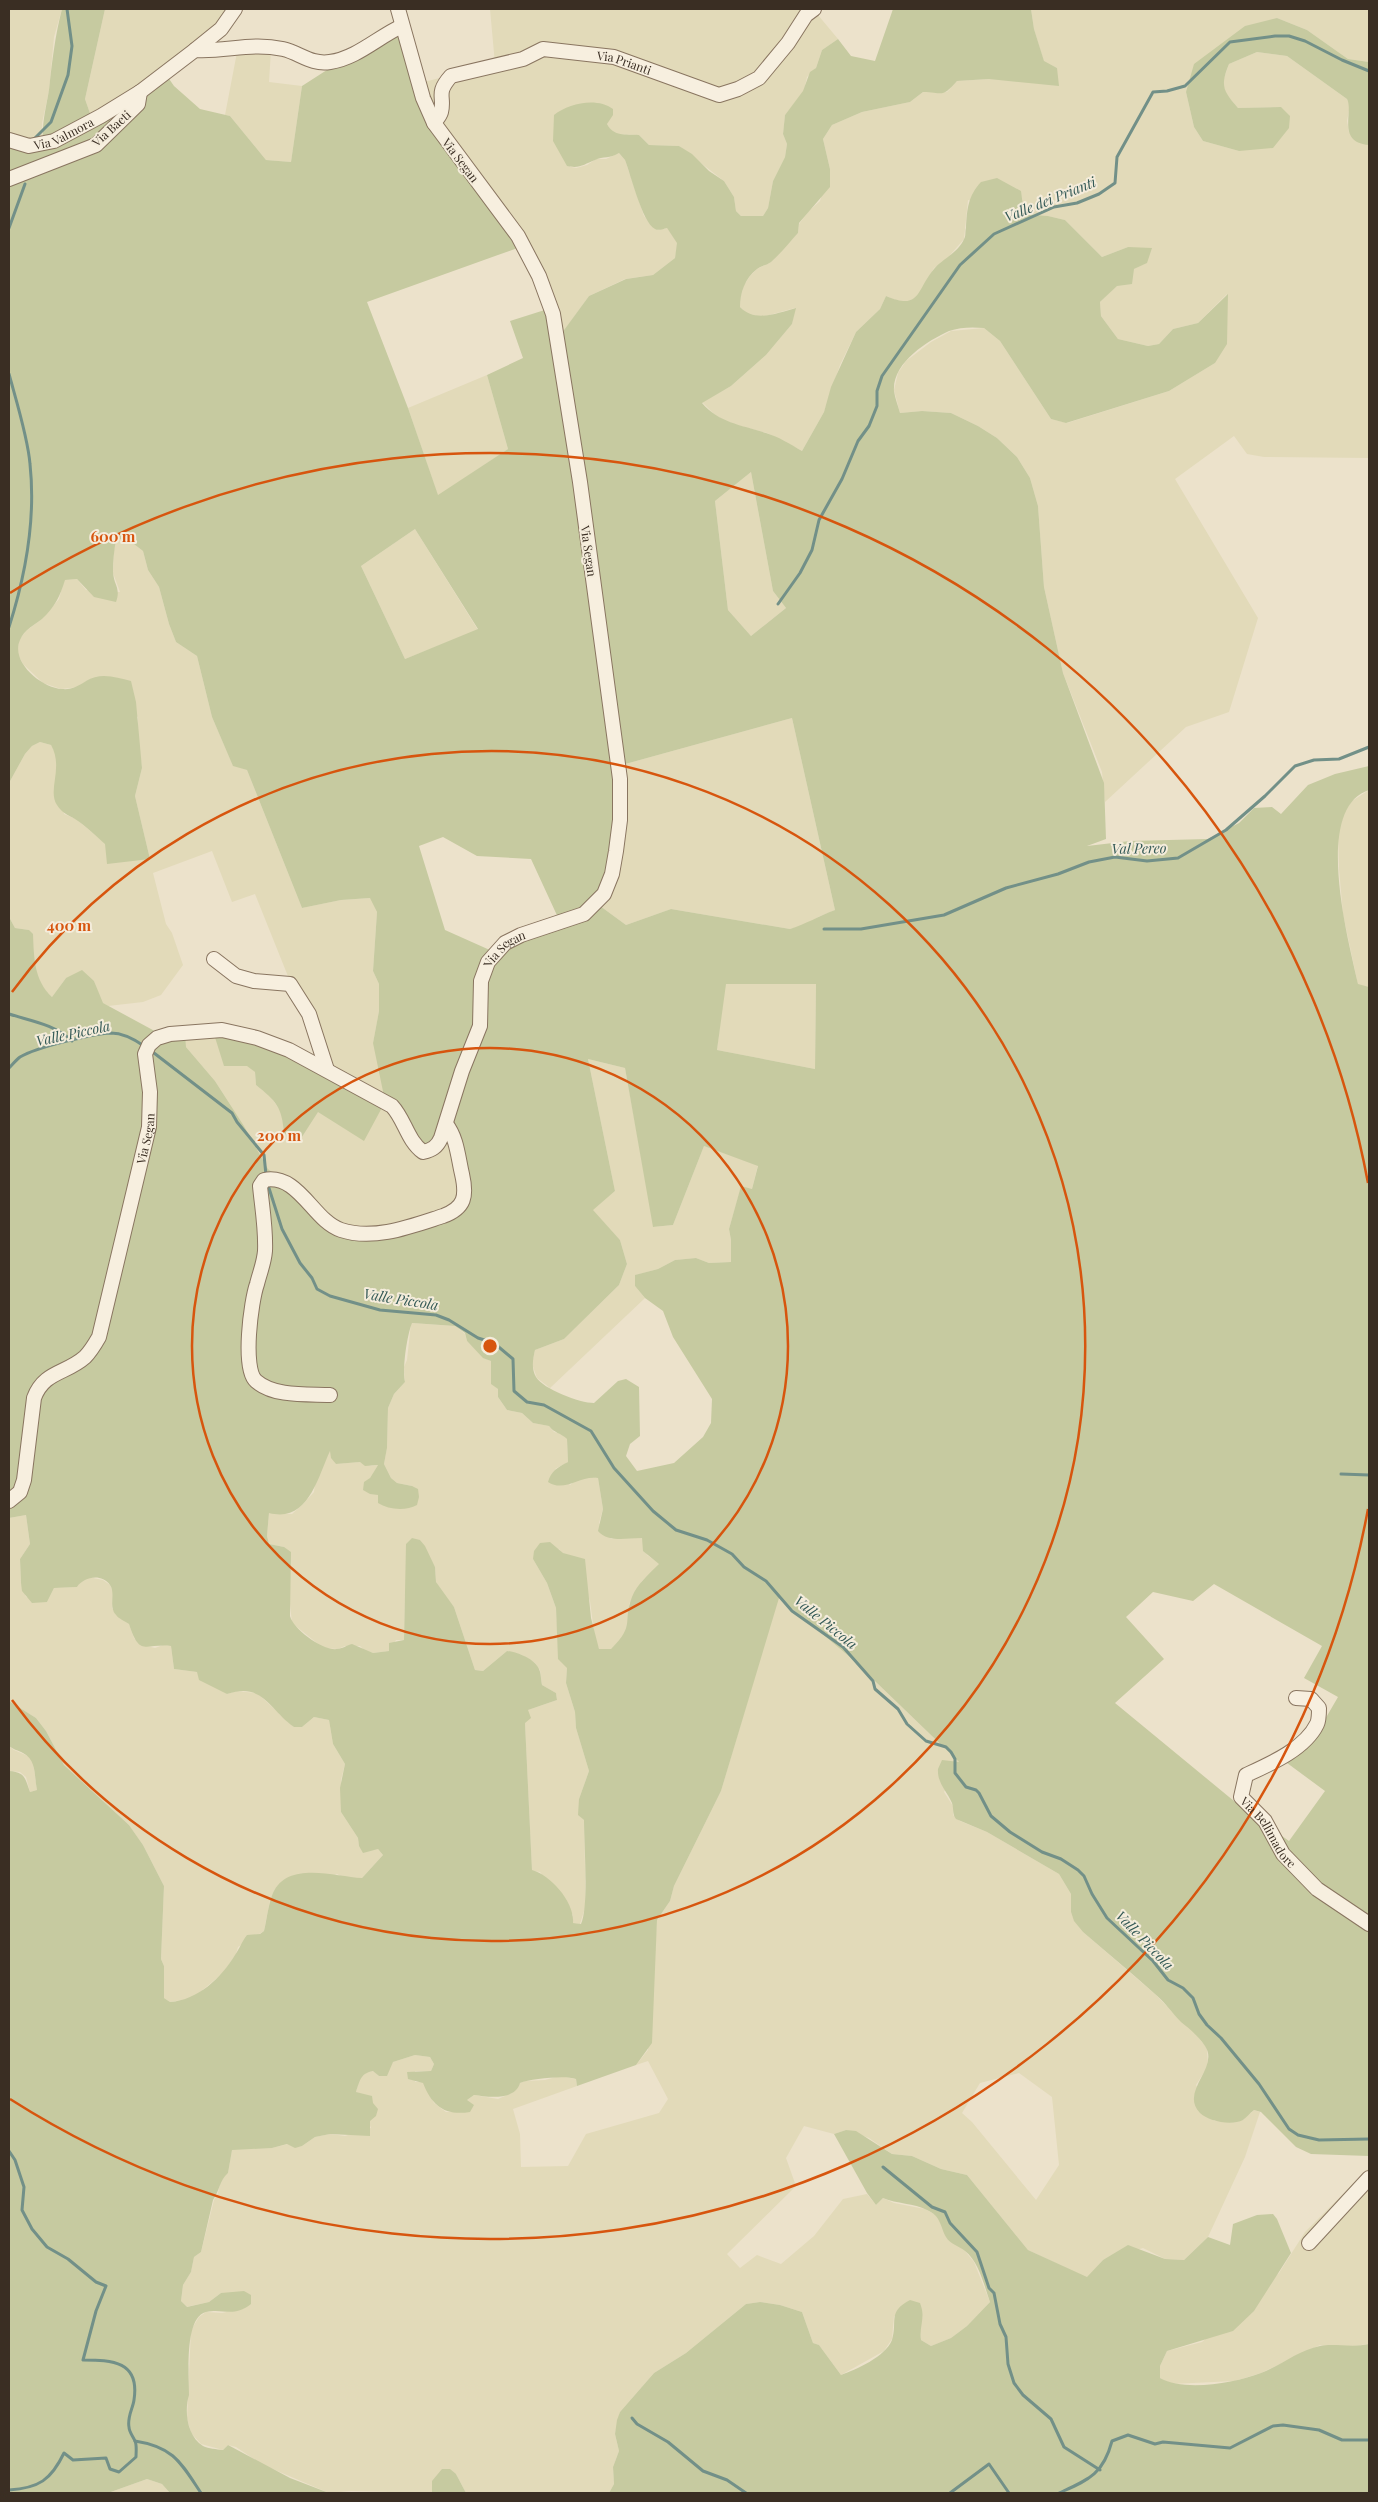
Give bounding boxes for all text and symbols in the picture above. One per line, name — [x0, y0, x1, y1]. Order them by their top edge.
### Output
street label: Via Prianti — [595, 47, 654, 78]
street label: Via Baeti — [87, 106, 134, 150]
street label: Via Valmora — [31, 113, 96, 153]
street label: Via Segan — [439, 134, 483, 185]
water label: Valle dei Prianti — [1001, 172, 1099, 226]
street label: Via Segan — [577, 523, 601, 578]
text: 600 m — [91, 526, 136, 546]
water label: Val Pereo — [1111, 838, 1167, 858]
text: 400 m — [47, 915, 92, 935]
street label: Via Segan — [479, 926, 527, 970]
water label: Valle Piccola — [34, 1016, 112, 1050]
street label: Via Segan — [132, 1113, 157, 1167]
text: 200 m — [257, 1125, 302, 1145]
water label: Valle Piccola — [362, 1284, 440, 1314]
centre of rings — [481, 1337, 499, 1355]
water label: Valle Piccola — [791, 1591, 861, 1653]
street label: Via Bellimadore — [1236, 1792, 1300, 1871]
water label: Valle Piccola — [1112, 1906, 1178, 1974]

